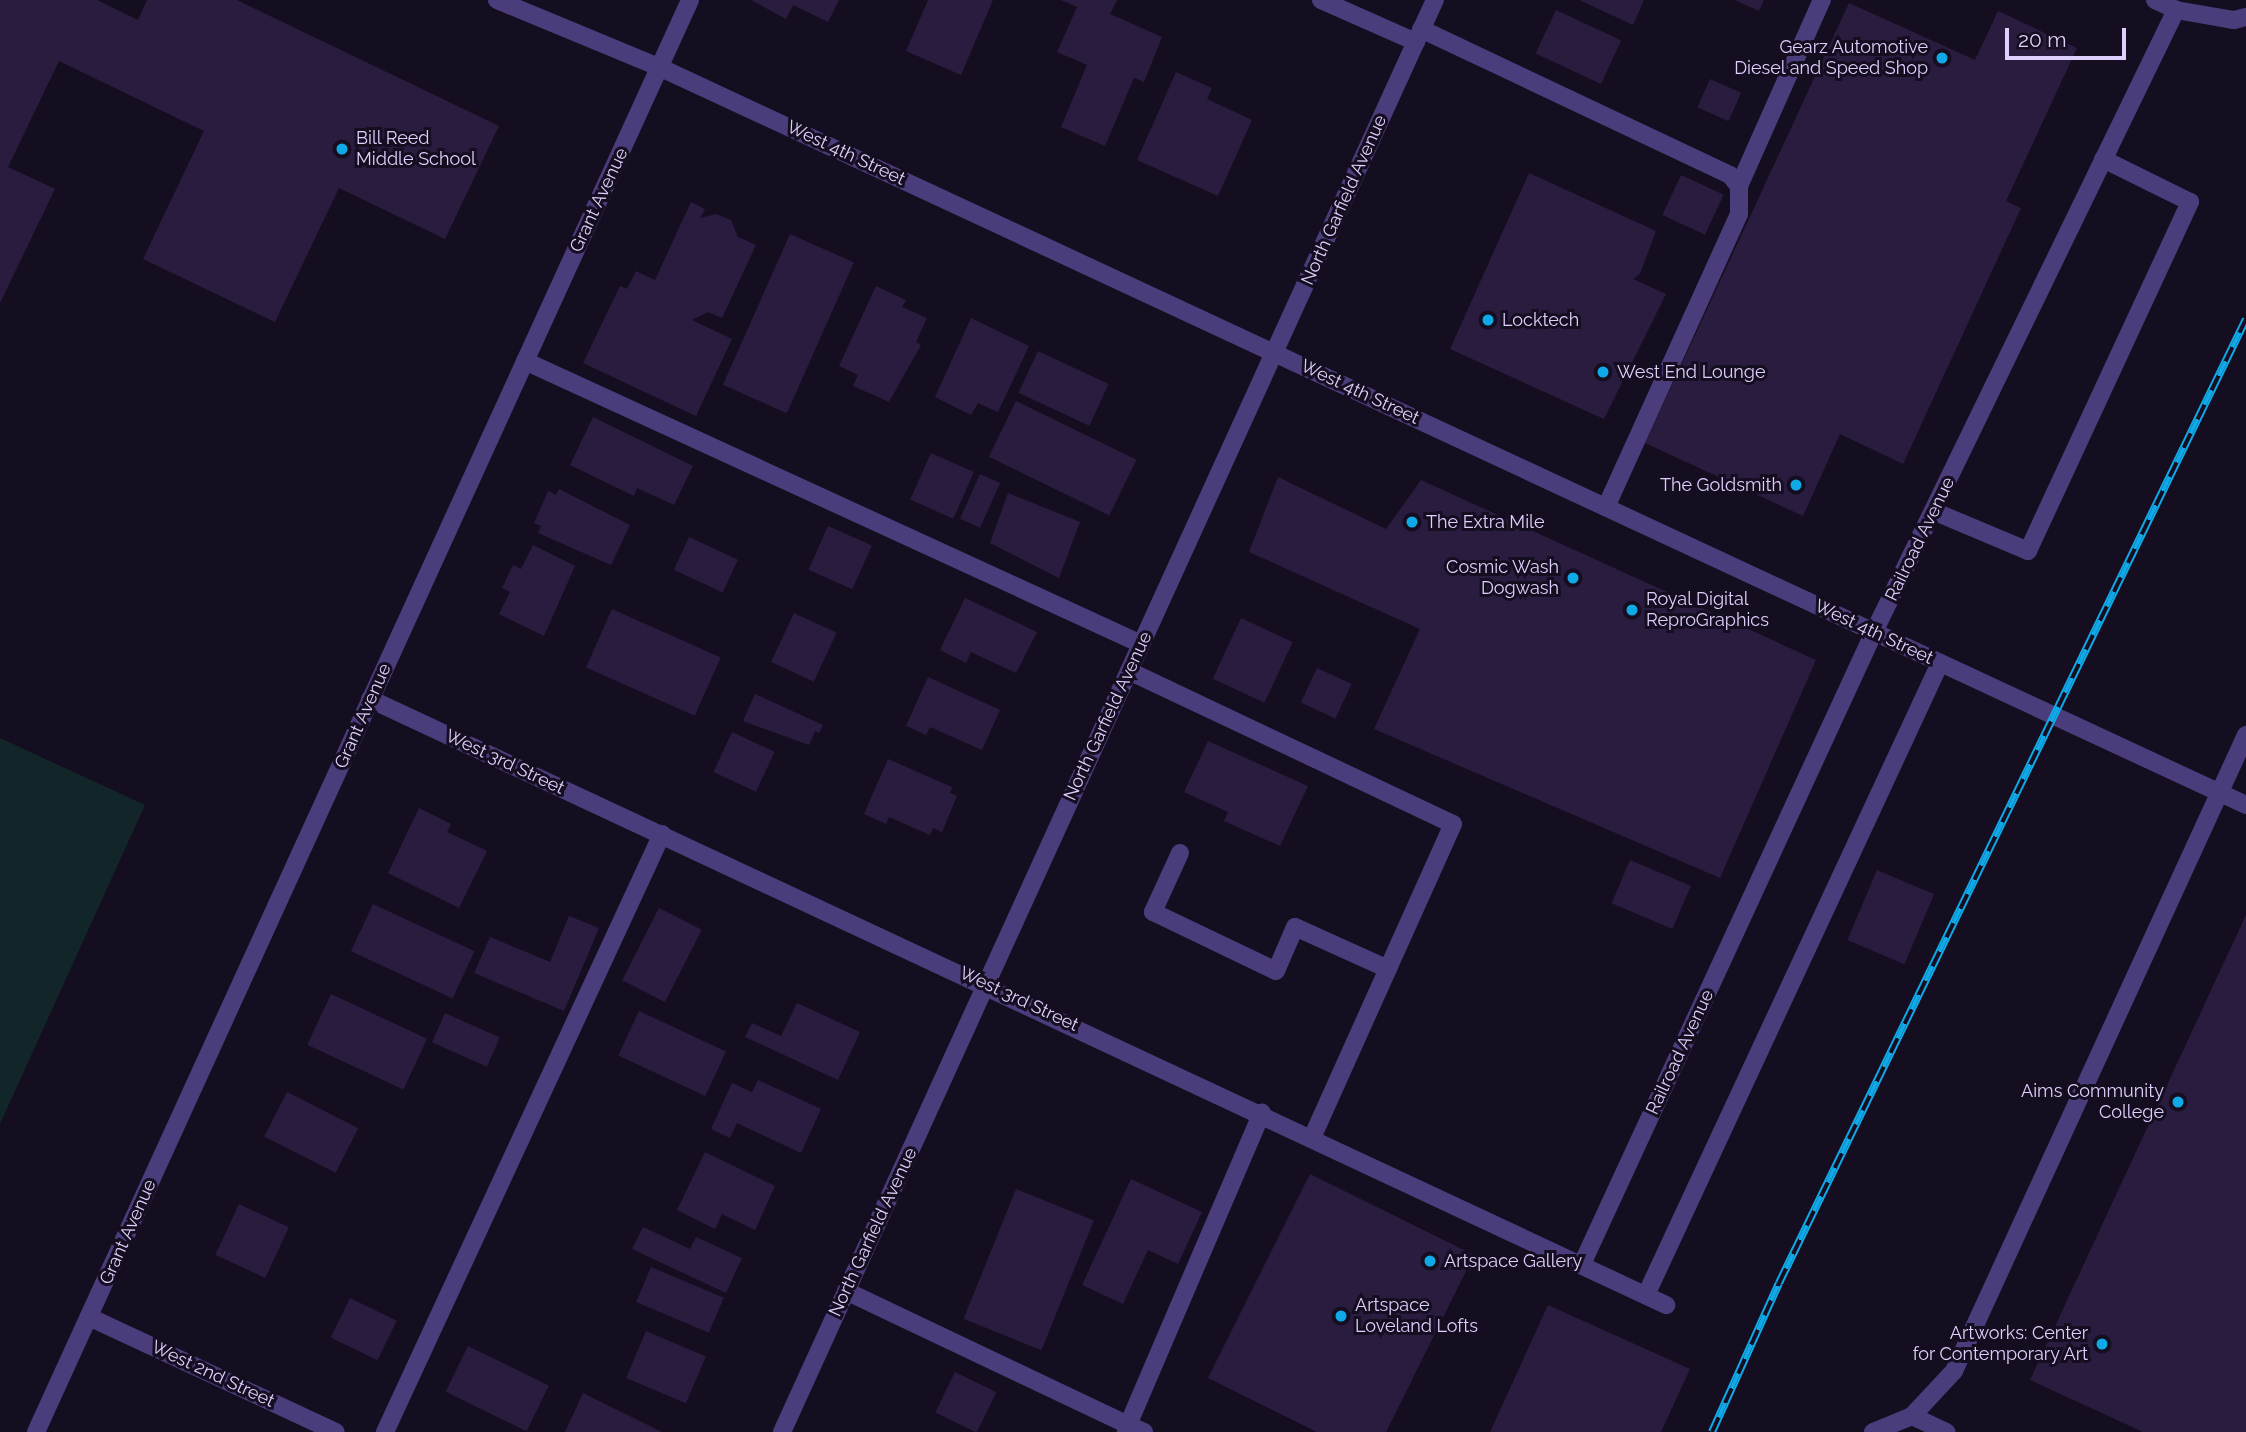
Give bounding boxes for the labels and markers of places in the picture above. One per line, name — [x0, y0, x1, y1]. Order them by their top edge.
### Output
place label: Gearz Automotive Diesel and Speed Shop — [1734, 37, 1928, 80]
marker: Gearz Automotive Diesel and Speed Shop — [1934, 50, 1950, 66]
place label: Bill Reed Middle School — [356, 128, 476, 170]
marker: Bill Reed Middle School — [334, 141, 350, 157]
place label: Locktech — [1502, 309, 1579, 331]
marker: Locktech — [1480, 312, 1496, 328]
place label: West End Lounge — [1617, 361, 1766, 383]
marker: West End Lounge — [1595, 364, 1611, 380]
place label: The Goldsmith — [1660, 474, 1782, 496]
marker: The Goldsmith — [1788, 477, 1804, 493]
place label: The Extra Mile — [1426, 511, 1545, 533]
marker: The Extra Mile — [1404, 514, 1420, 530]
place label: Cosmic Wash Dogwash — [1445, 557, 1559, 600]
marker: Cosmic Wash Dogwash — [1565, 570, 1581, 586]
place label: Royal Digital ReproGraphics — [1646, 589, 1769, 632]
marker: Royal Digital ReproGraphics — [1624, 602, 1640, 618]
place label: Aims Community College — [2021, 1081, 2164, 1124]
marker: Aims Community College — [2170, 1094, 2186, 1110]
place label: Artspace Gallery — [1444, 1250, 1582, 1272]
marker: Artspace Gallery — [1422, 1253, 1438, 1269]
place label: Artspace Loveland Lofts — [1355, 1295, 1478, 1338]
marker: Artspace Loveland Lofts — [1333, 1308, 1349, 1324]
place label: Artworks: Center for Contemporary Art — [1911, 1323, 2088, 1366]
marker: Artworks: Center for Contemporary Art — [2094, 1336, 2110, 1352]

